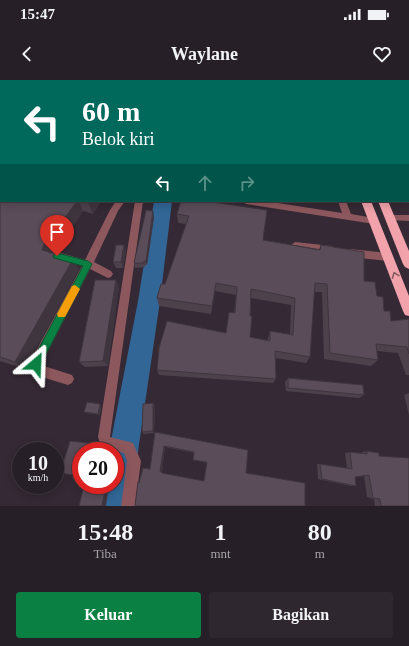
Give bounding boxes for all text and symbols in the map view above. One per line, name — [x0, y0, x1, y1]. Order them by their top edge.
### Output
text: 15:47 — [20, 6, 55, 22]
icon: back — [16, 43, 38, 65]
icon: heart — [371, 43, 393, 65]
text: Waylane — [171, 44, 238, 64]
icon: left — [16, 96, 68, 148]
text: 60 m — [82, 96, 140, 127]
text: Belok kiri — [82, 129, 155, 149]
icon: left — [152, 172, 174, 194]
icon: ahead — [194, 172, 216, 194]
icon: right — [236, 172, 258, 194]
pin — [40, 215, 74, 256]
icon: arrive — [46, 221, 68, 243]
one-way arrow — [391, 271, 399, 278]
position arrow — [15, 343, 57, 385]
speed limit sign: 20 — [72, 442, 124, 494]
text: 10 — [28, 452, 48, 474]
text: km/h — [28, 472, 48, 483]
text: 15:48 — [77, 519, 133, 545]
text: 1 — [214, 519, 226, 545]
text: 80 — [308, 519, 332, 545]
text: Tiba — [94, 546, 117, 561]
text: mnt — [210, 546, 231, 561]
text: m — [315, 546, 325, 561]
button: Keluar — [16, 592, 201, 638]
button: Bagikan — [209, 592, 393, 638]

